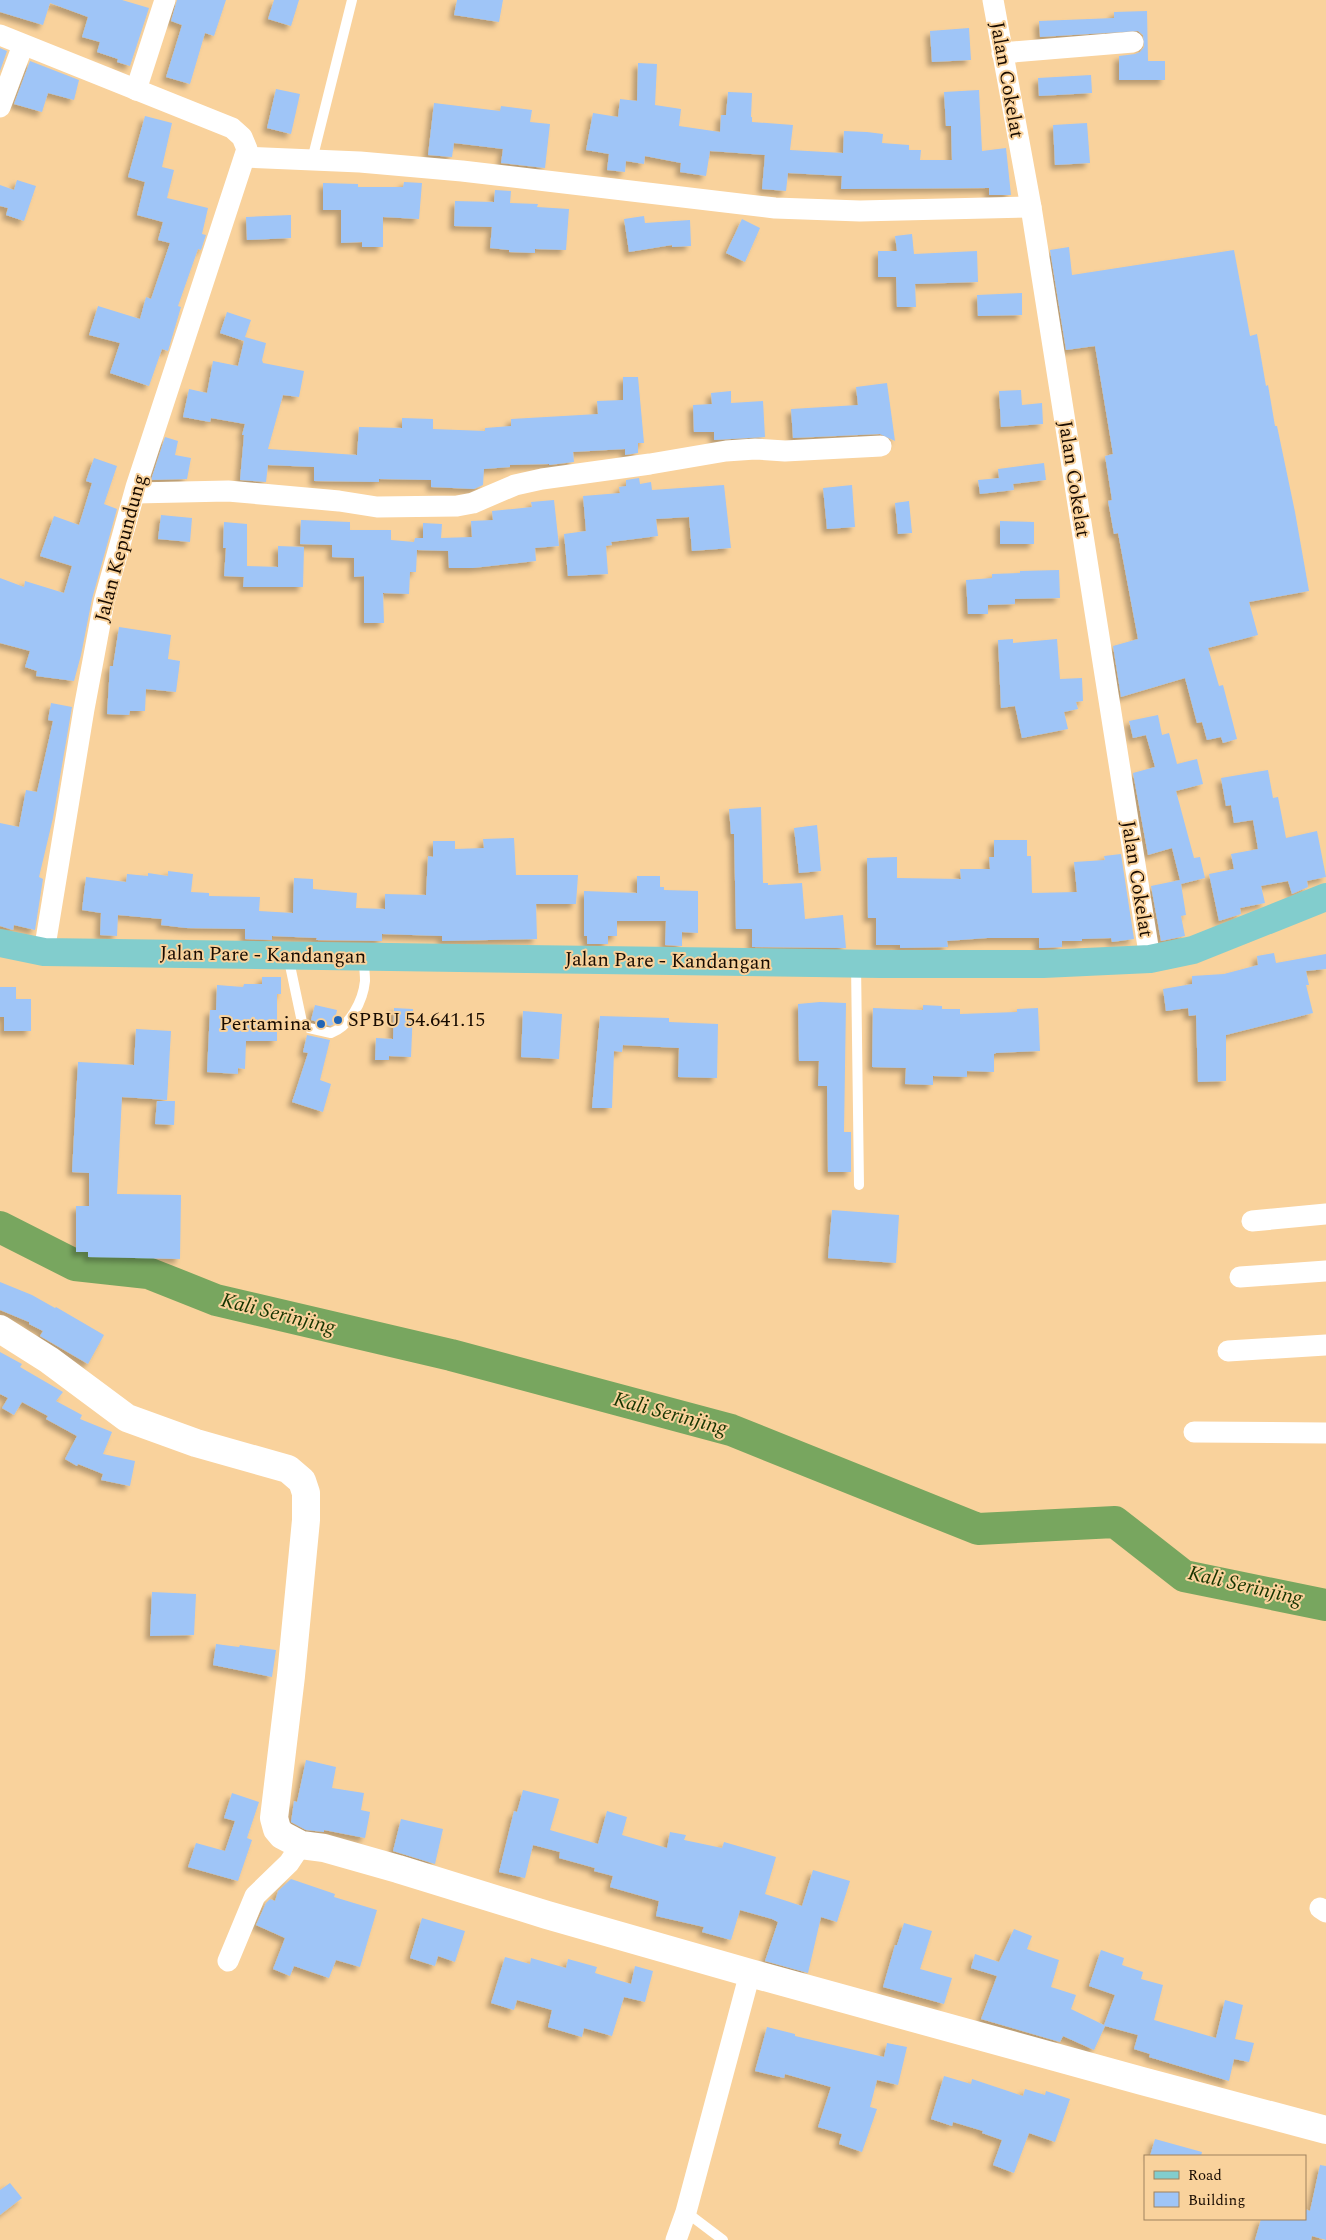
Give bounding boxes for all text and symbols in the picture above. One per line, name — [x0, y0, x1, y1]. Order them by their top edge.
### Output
street label: Jalan Cokelat — [982, 19, 1032, 141]
street label: Jalan Cokelat — [1050, 419, 1098, 539]
street label: Jalan Kepundung — [87, 471, 155, 625]
street label: Jalan Cokelat — [1113, 819, 1161, 939]
street label: Jalan Pare - Kandangan — [160, 938, 366, 972]
street label: Jalan Pare - Kandangan — [565, 944, 771, 978]
place label: SPBU 54.641.15 — [348, 1005, 485, 1035]
place label: Pertamina — [219, 1009, 311, 1039]
marker: SPBU 54.641.15 — [332, 1014, 344, 1026]
marker: Pertamina — [315, 1018, 327, 1030]
water label: Kali Serinjing — [218, 1284, 339, 1344]
water label: Kali Serinjing — [610, 1383, 731, 1445]
water label: Kali Serinjing — [1185, 1557, 1306, 1615]
legend — [1144, 2155, 1306, 2220]
text: Road — [1188, 2164, 1222, 2187]
text: Building — [1188, 2189, 1245, 2212]

